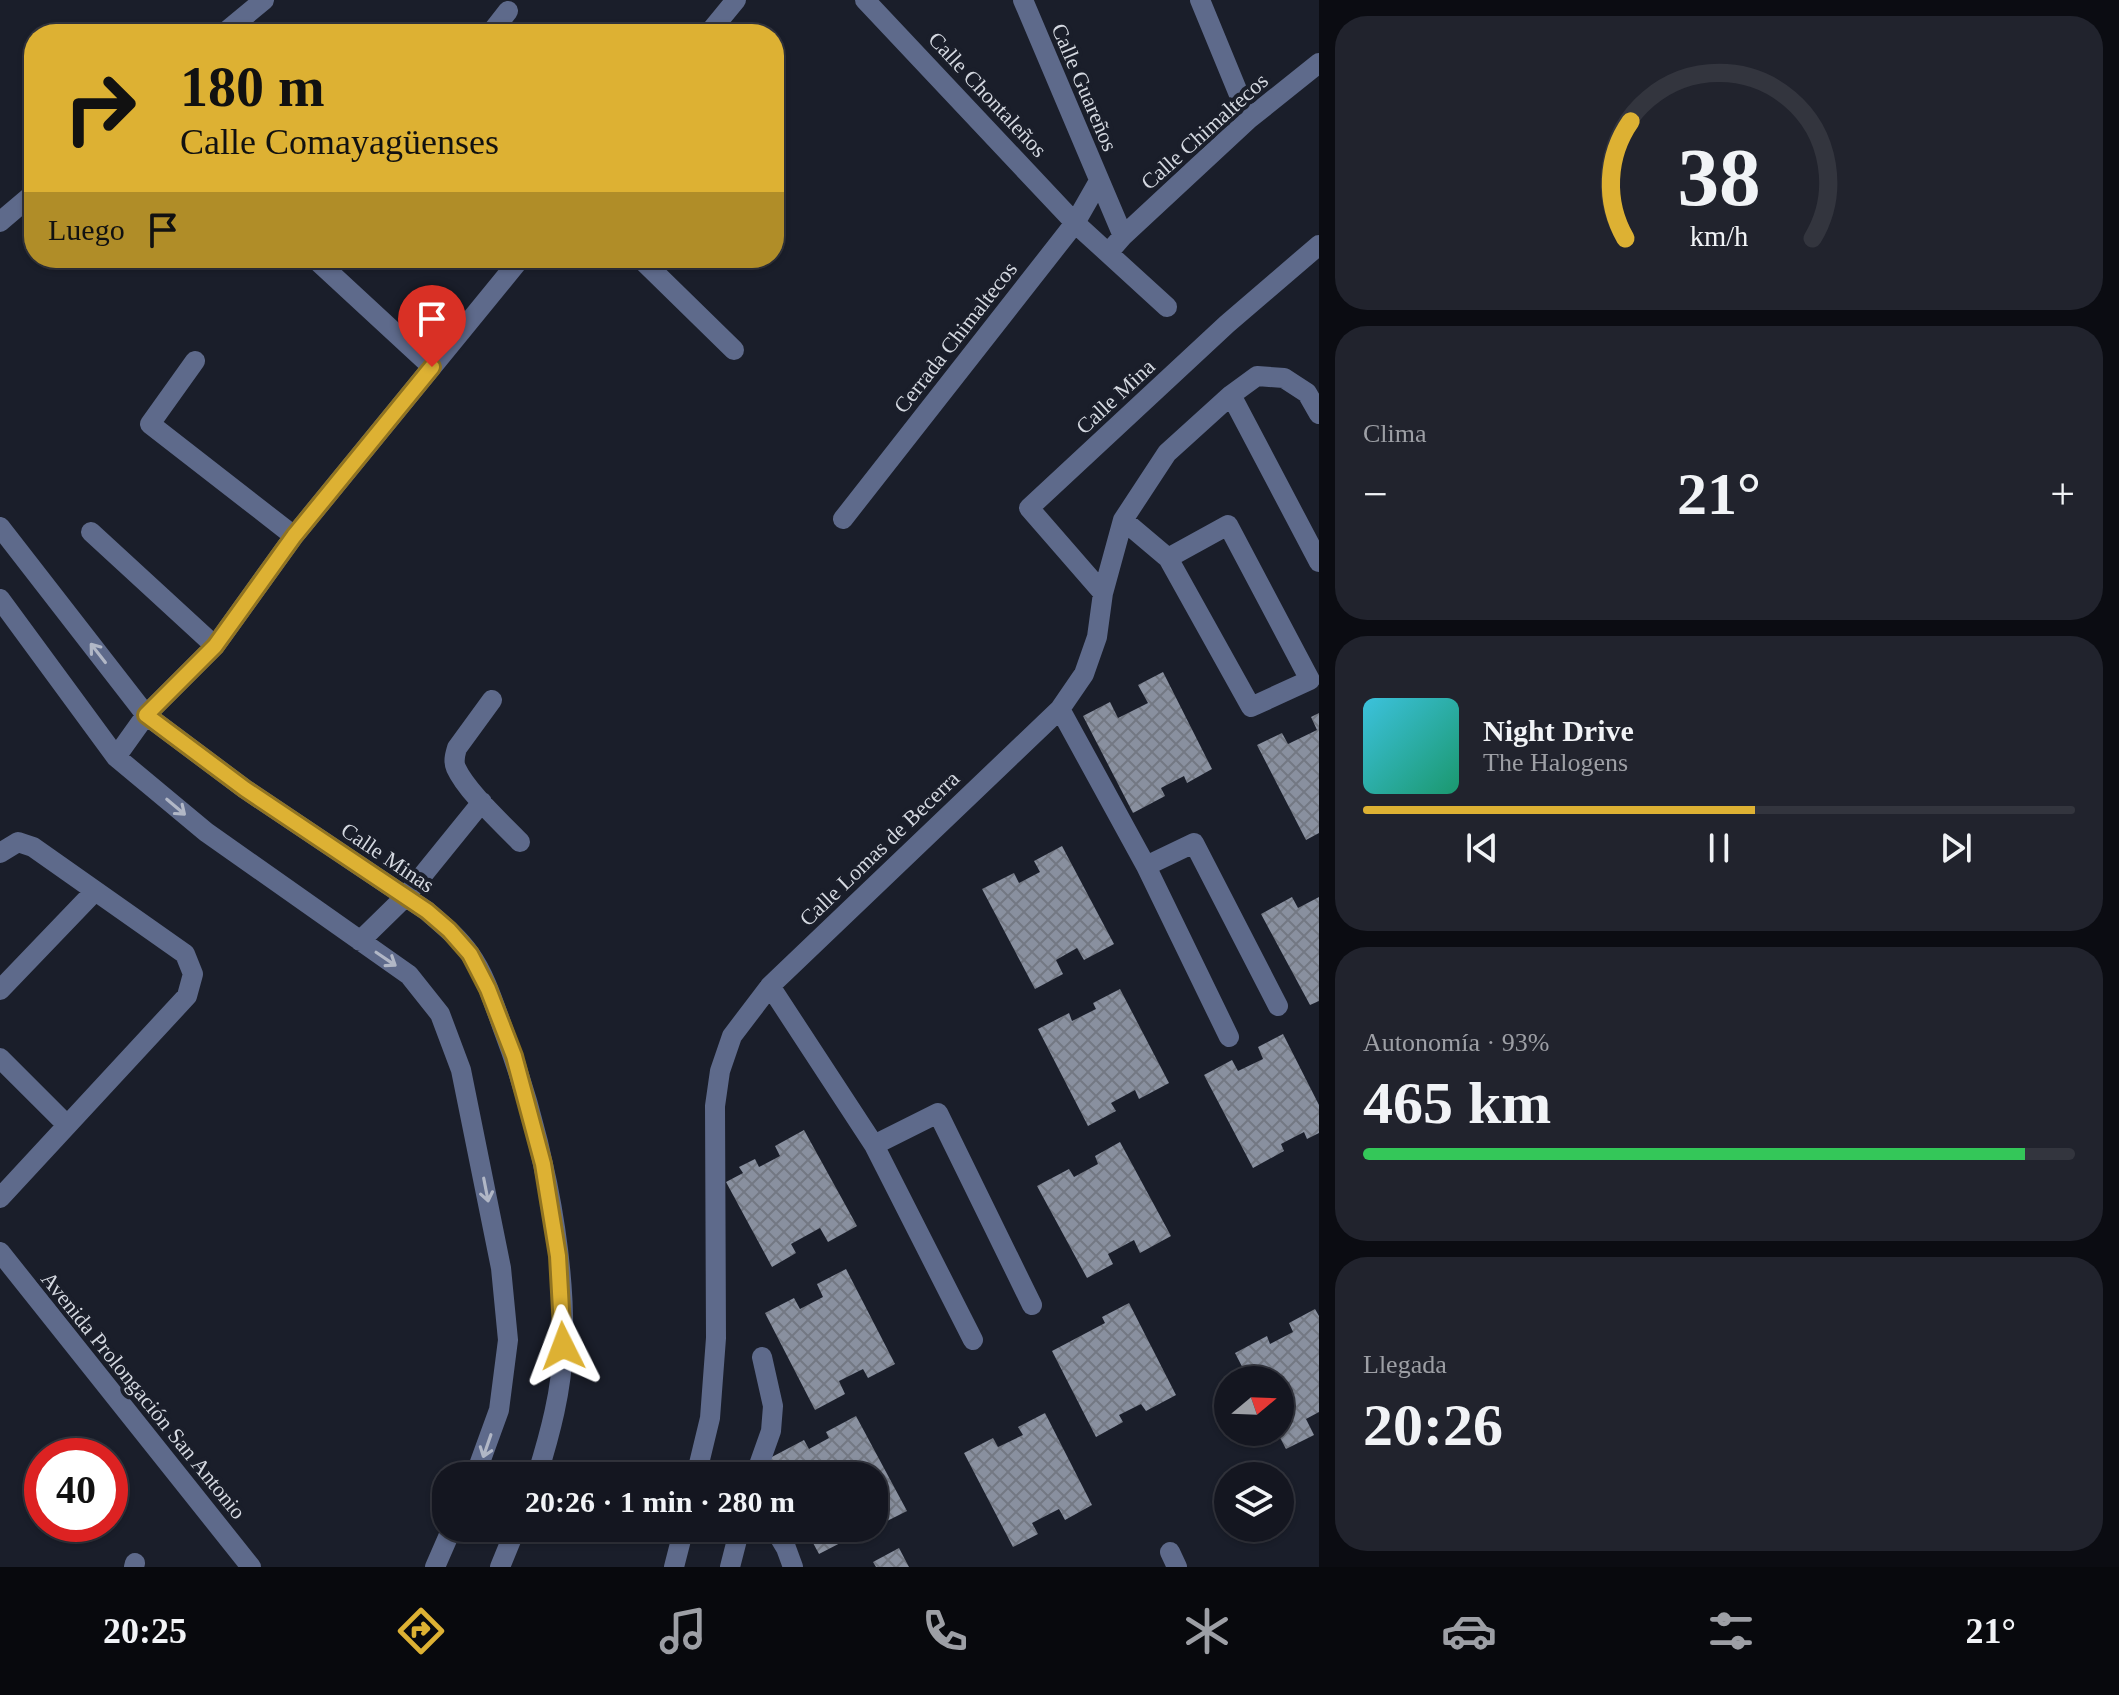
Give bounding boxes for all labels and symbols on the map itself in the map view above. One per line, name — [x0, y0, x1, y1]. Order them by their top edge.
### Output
street label: Calle Guareños — [1046, 20, 1123, 155]
street label: Calle Chontaleños — [923, 27, 1052, 162]
street label: Calle Chimaltecos — [1136, 68, 1273, 195]
street label: Cerrada Chimaltecos — [889, 257, 1022, 418]
pin — [398, 285, 466, 367]
street label: Calle Mina — [1071, 354, 1160, 439]
one-way arrow — [89, 643, 107, 664]
street label: Calle Lomas de Becerra — [794, 766, 964, 931]
one-way arrow — [165, 798, 186, 816]
street label: Calle Minas — [336, 817, 439, 898]
one-way arrow — [375, 951, 397, 967]
one-way arrow — [479, 1177, 494, 1202]
street label: Avenida Prolongación San Antonio — [36, 1267, 251, 1524]
position arrow — [521, 1304, 605, 1388]
north arrow — [1214, 1366, 1294, 1446]
one-way arrow — [479, 1433, 494, 1458]
speed limit sign: 40 — [24, 1438, 128, 1542]

